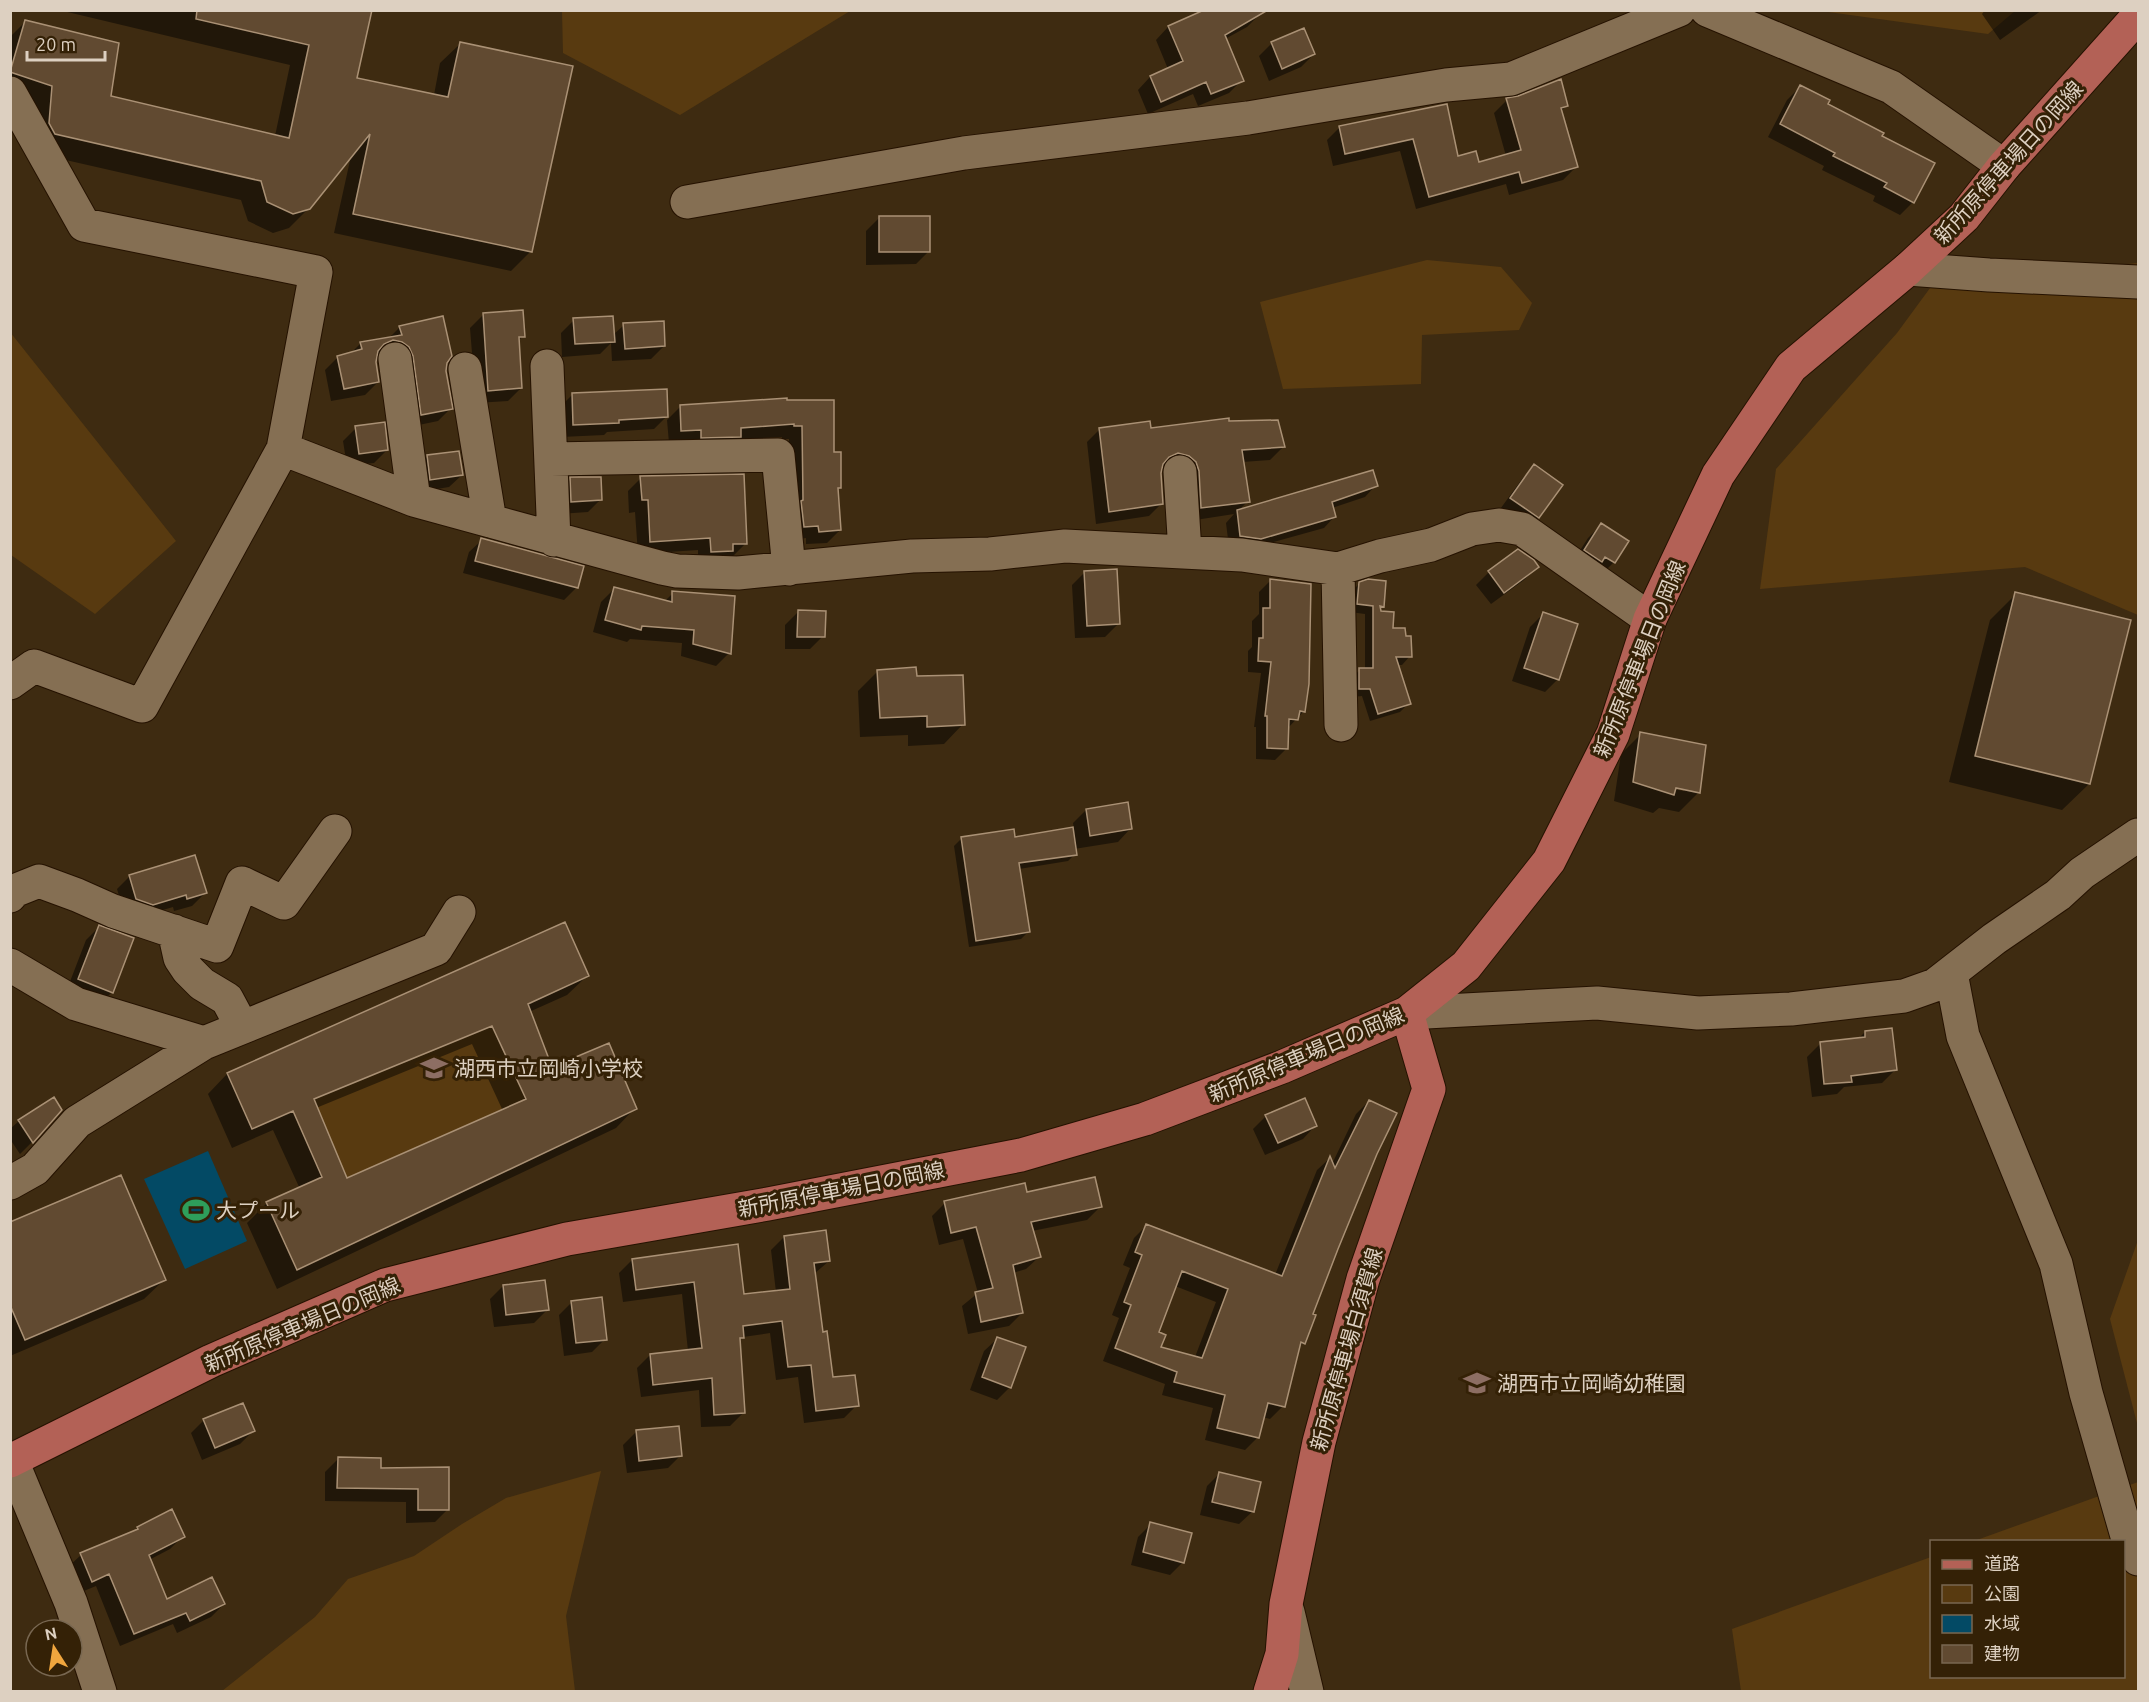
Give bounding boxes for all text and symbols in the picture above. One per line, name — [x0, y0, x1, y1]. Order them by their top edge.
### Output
scale bar — [27, 24, 105, 62]
text: 20 m — [36, 34, 76, 54]
street label: 新所原停車場日の岡線 — [1929, 76, 2087, 248]
street label: 新所原停車場日の岡線 — [1589, 557, 1689, 761]
street label: 新所原停車場日の岡線 — [1205, 1002, 1407, 1106]
school or university icon: 湖西市立岡崎小学校 — [419, 1053, 449, 1083]
place label: 湖西市立岡崎小学校 — [454, 1056, 643, 1080]
street label: 新所原停車場日の岡線 — [736, 1157, 946, 1221]
sports icon: 大プール — [181, 1195, 211, 1225]
place label: 大プール — [216, 1198, 300, 1222]
street label: 新所原停車場白須賀線 — [1306, 1245, 1386, 1453]
street label: 新所原停車場日の岡線 — [201, 1272, 403, 1376]
school or university icon: 湖西市立岡崎幼稚園 — [1462, 1368, 1492, 1398]
place label: 湖西市立岡崎幼稚園 — [1497, 1371, 1686, 1395]
legend — [1930, 1540, 2125, 1678]
text: 道路 — [1984, 1553, 2020, 1573]
text: 公園 — [1984, 1583, 2020, 1603]
text: 水域 — [1984, 1613, 2020, 1633]
north arrow — [24, 1618, 84, 1678]
text: N — [43, 1623, 59, 1643]
text: 建物 — [1984, 1643, 2020, 1663]

